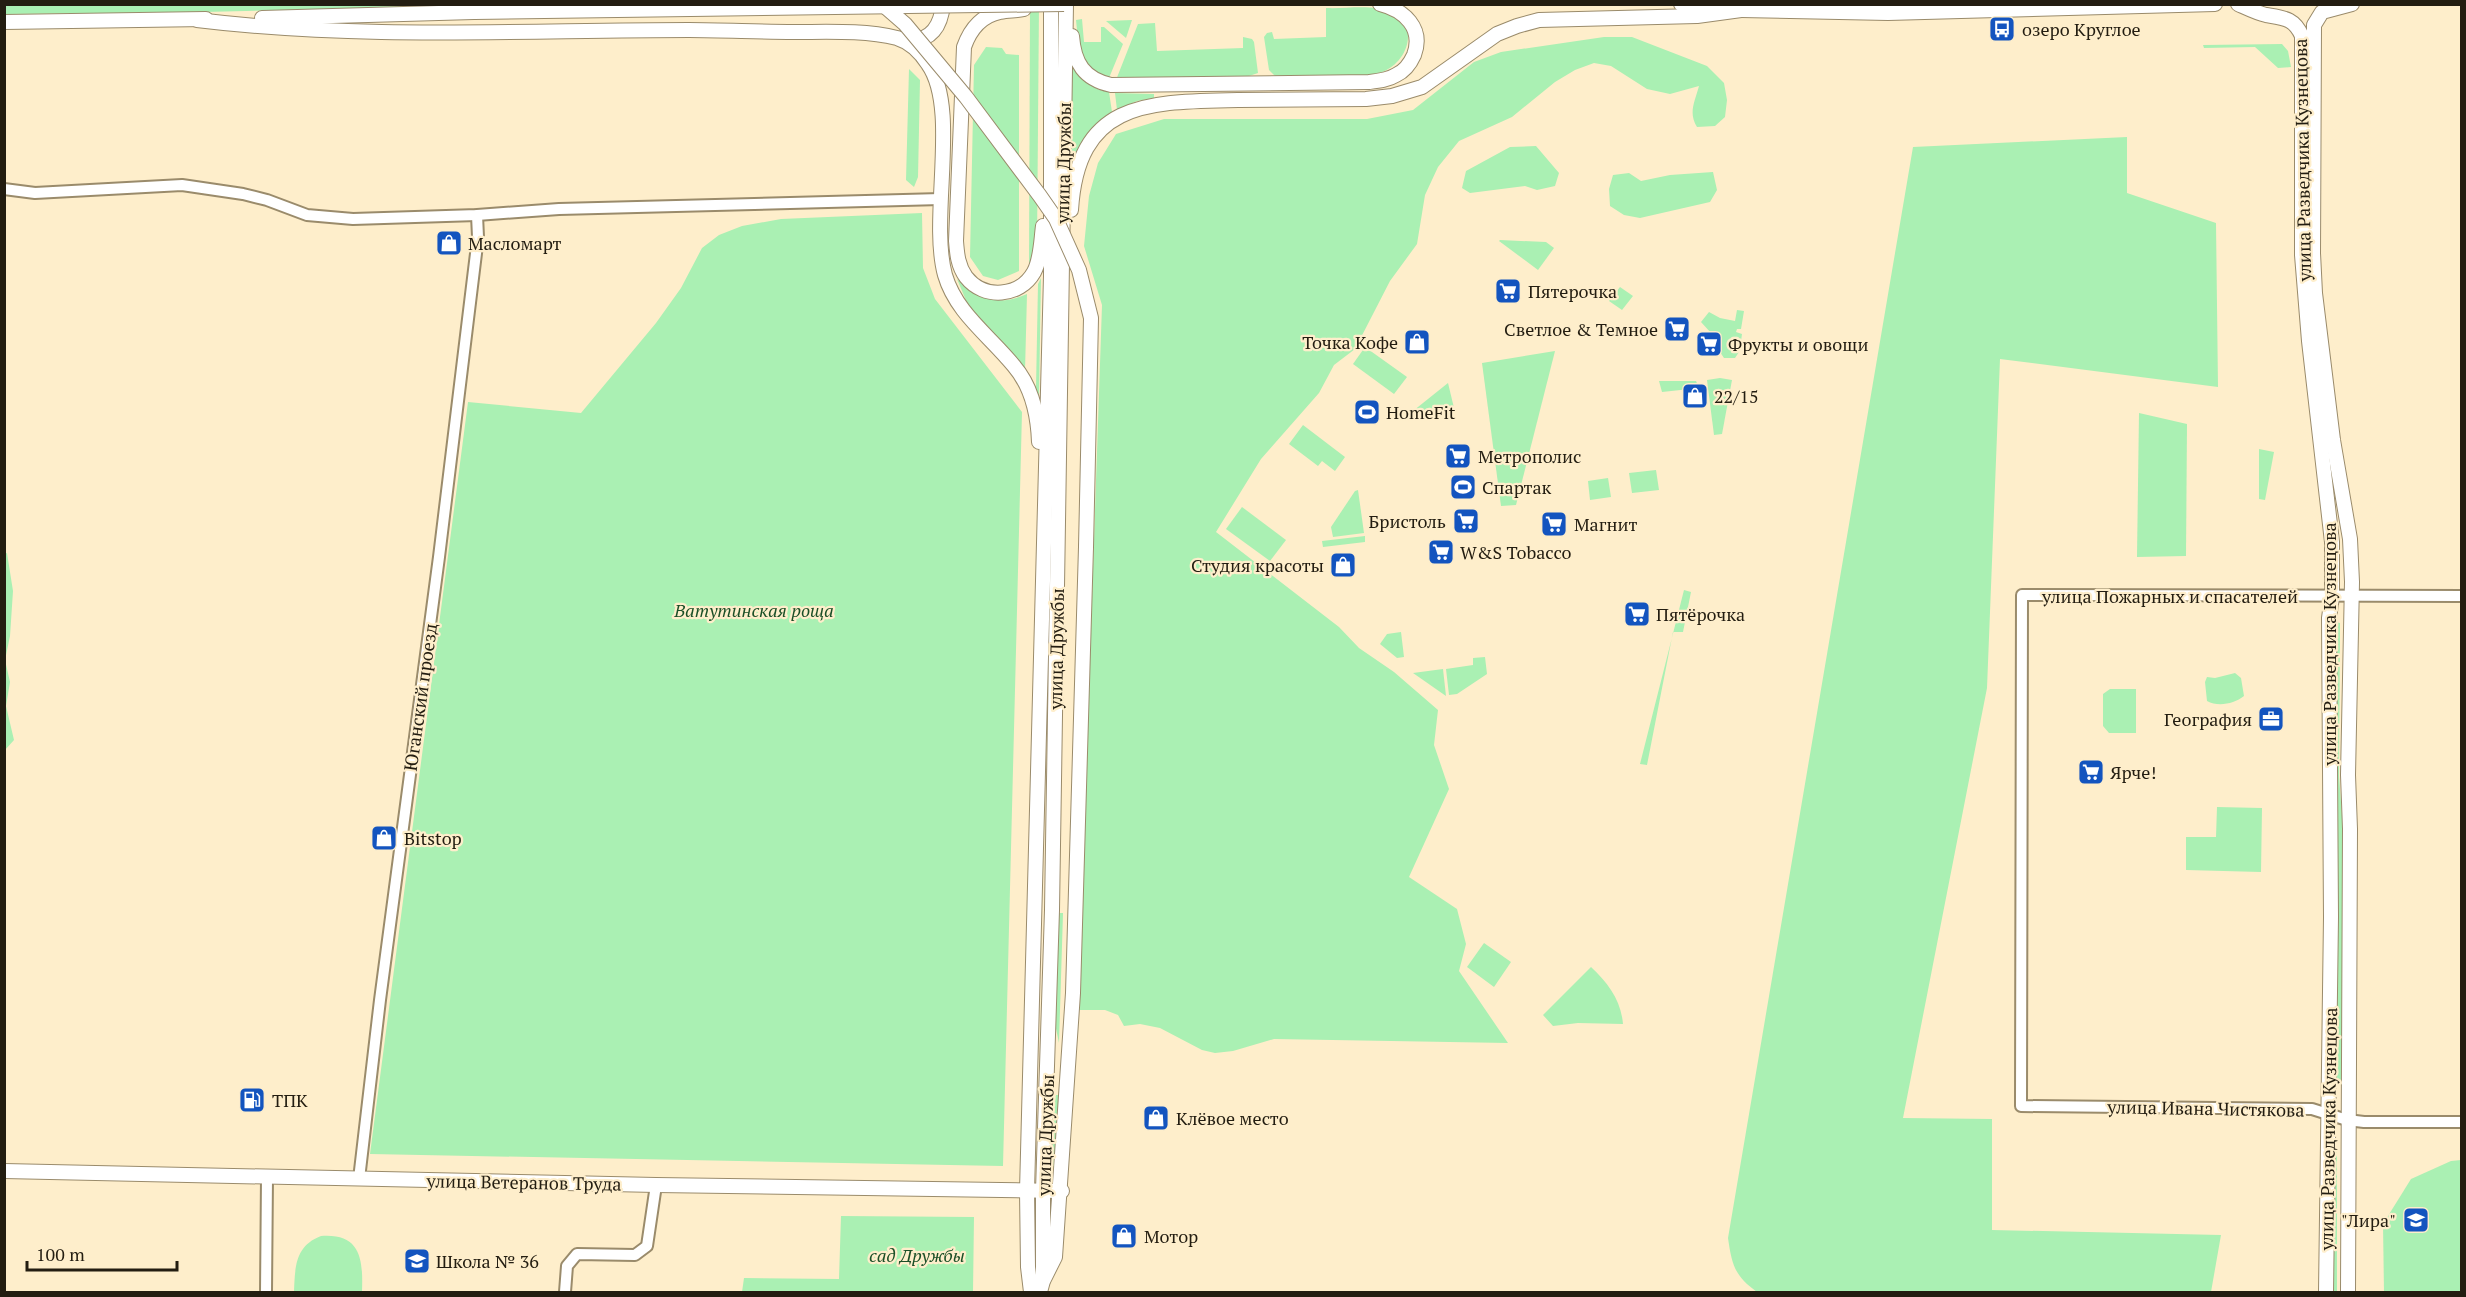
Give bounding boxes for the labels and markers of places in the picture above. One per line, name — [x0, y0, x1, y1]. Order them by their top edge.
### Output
bus stop icon: озеро Круглое — [1987, 14, 2017, 44]
place label: озеро Круглое — [2022, 17, 2141, 41]
shop icon: Масломарт — [434, 228, 464, 258]
place label: Масломарт — [468, 231, 562, 255]
supermarket icon: Пятерочка — [1493, 276, 1523, 306]
place label: Пятерочка — [1528, 279, 1617, 303]
supermarket icon: Светлое & Темное — [1662, 314, 1692, 344]
place label: Светлое & Темное — [1504, 317, 1658, 341]
shop icon: Точка Кофе — [1402, 327, 1432, 357]
supermarket icon: Фрукты и овощи — [1694, 329, 1724, 359]
place label: Точка Кофе — [1302, 330, 1398, 354]
place label: Фрукты и овощи — [1728, 332, 1869, 356]
shop icon: 22/15 — [1680, 381, 1710, 411]
place label: 22/15 — [1714, 384, 1759, 408]
sports icon: HomeFit — [1352, 397, 1382, 427]
place label: HomeFit — [1386, 400, 1456, 424]
supermarket icon: Метрополис — [1443, 441, 1473, 471]
place label: Метрополис — [1478, 444, 1581, 468]
sports icon: Спартак — [1448, 472, 1478, 502]
place label: Спартак — [1482, 475, 1552, 499]
supermarket icon: Бристоль — [1451, 506, 1481, 536]
place label: Бристоль — [1369, 509, 1446, 533]
supermarket icon: Магнит — [1539, 509, 1569, 539]
place label: Магнит — [1574, 512, 1637, 536]
supermarket icon: W&S Tobacco — [1426, 537, 1456, 567]
place label: W&S Tobacco — [1460, 540, 1571, 564]
shop icon: Студия красоты — [1328, 550, 1358, 580]
place label: Студия красоты — [1191, 553, 1324, 577]
supermarket icon: Пятёрочка — [1622, 599, 1652, 629]
place label: Пятёрочка — [1656, 602, 1745, 626]
office icon: География — [2256, 704, 2286, 734]
place label: География — [2164, 707, 2252, 731]
supermarket icon: Ярче! — [2076, 757, 2106, 787]
place label: Ярче! — [2110, 760, 2156, 784]
shop icon: Bitstop — [369, 823, 399, 853]
place label: Bitstop — [404, 826, 462, 850]
fuel station icon: ТПК — [237, 1085, 267, 1115]
place label: ТПК — [272, 1088, 308, 1112]
shop icon: Клёвое место — [1141, 1103, 1171, 1133]
place label: Клёвое место — [1176, 1106, 1289, 1130]
school or university icon: "Лира" — [2401, 1205, 2431, 1235]
place label: "Лира" — [2341, 1208, 2396, 1232]
shop icon: Мотор — [1109, 1221, 1139, 1251]
place label: Мотор — [1144, 1224, 1198, 1248]
school or university icon: Школа № 36 — [402, 1246, 432, 1276]
place label: Школа № 36 — [436, 1249, 539, 1273]

